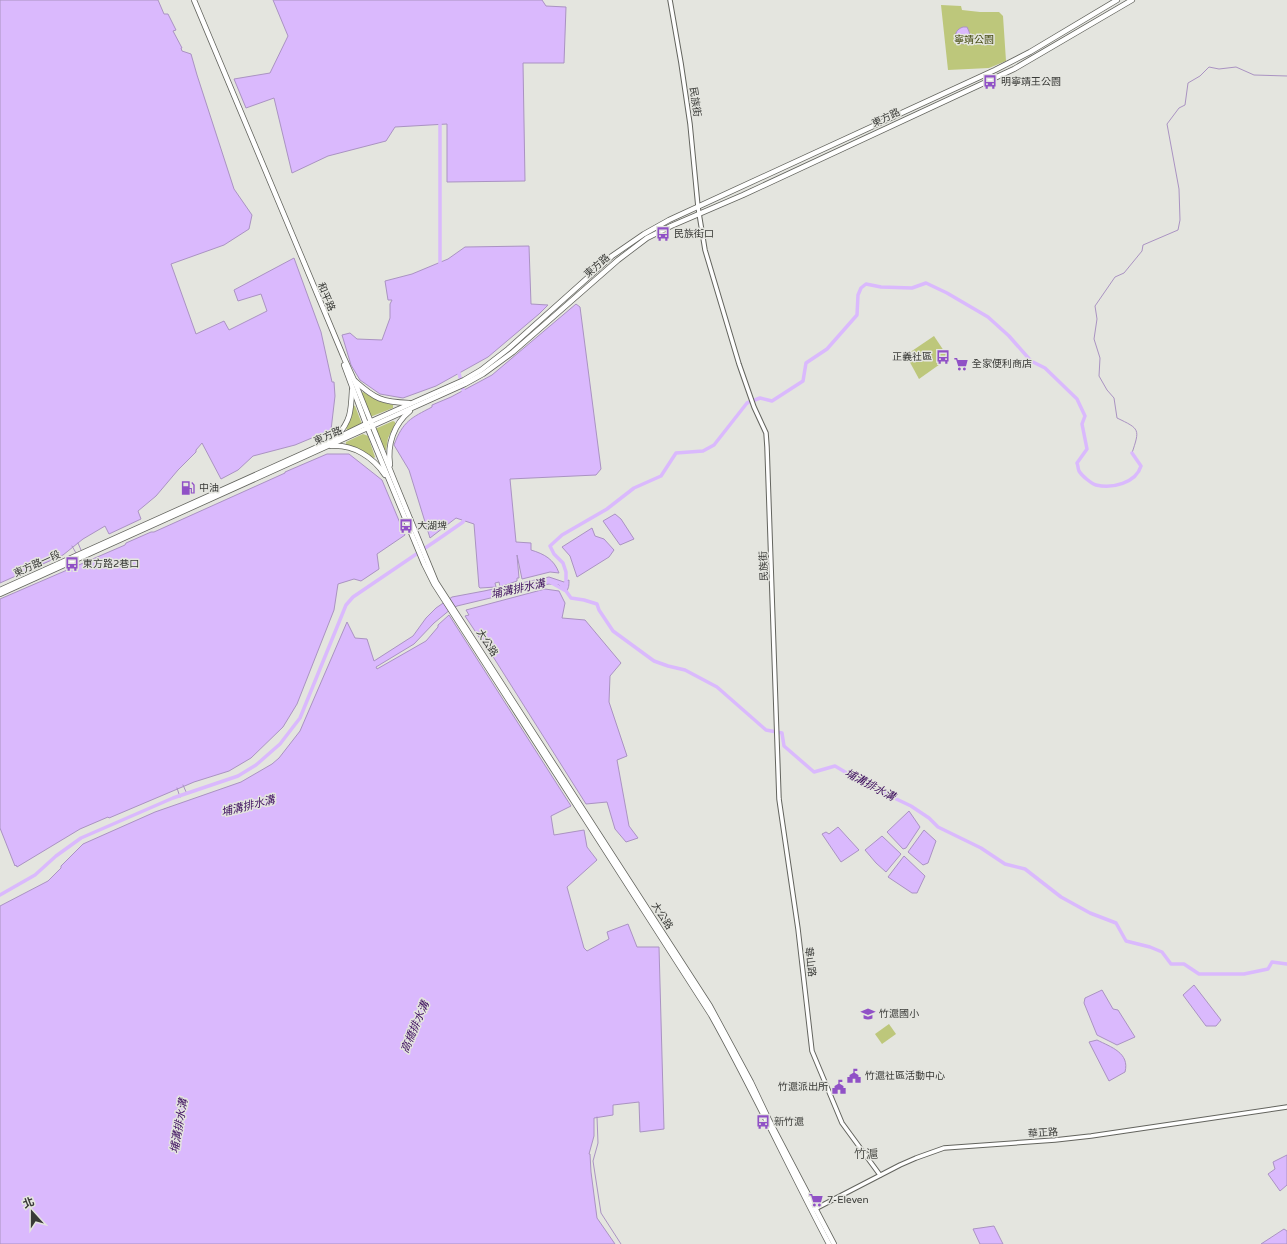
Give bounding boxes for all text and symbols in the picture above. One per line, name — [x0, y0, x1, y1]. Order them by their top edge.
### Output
park label: 寧靖公園 — [954, 34, 994, 46]
bus stop icon: 明寧靖王公園 — [982, 74, 998, 90]
place label: 明寧靖王公園 — [1001, 76, 1061, 88]
street label: 民族街 — [687, 86, 703, 118]
street label: 東方路 — [870, 106, 902, 130]
bus stop icon: 民族街口 — [655, 226, 671, 242]
place label: 民族街口 — [674, 228, 714, 240]
street label: 東方路 — [582, 252, 612, 280]
street label: 和平路 — [315, 281, 337, 313]
bus stop icon: 正義社區 — [935, 349, 951, 365]
place label: 正義社區 — [892, 351, 932, 363]
supermarket icon: 全家便利商店 — [953, 356, 969, 372]
place label: 全家便利商店 — [972, 358, 1032, 370]
street label: 東方路 — [312, 424, 344, 448]
fuel station icon: 中油 — [180, 480, 196, 496]
place label: 中油 — [199, 482, 219, 494]
bus stop icon: 大湖埤 — [398, 518, 414, 534]
place label: 大湖埤 — [417, 520, 447, 532]
street label: 東方路一段 — [12, 548, 62, 580]
street label: 民族街 — [757, 551, 771, 581]
bus stop icon: 東方路2巷口 — [64, 556, 80, 572]
place label: 東方路2巷口 — [83, 558, 139, 570]
water label: 埔溝排水溝 — [490, 577, 548, 601]
street label: 大公路 — [474, 627, 500, 659]
water label: 埔溝排水溝 — [843, 766, 899, 805]
water label: 埔溝排水溝 — [220, 793, 278, 819]
street label: 大公路 — [649, 900, 675, 932]
street label: 華山路 — [802, 946, 818, 978]
water label: 高橋排水溝 — [398, 997, 433, 1055]
school or university icon: 竹滬國小 — [860, 1006, 876, 1022]
place label: 竹滬國小 — [879, 1008, 919, 1020]
public building icon: 竹滬社區活動中心 — [846, 1068, 862, 1084]
place label: 竹滬社區活動中心 — [865, 1070, 945, 1082]
public building icon: 竹滬派出所 — [831, 1079, 847, 1095]
place label: 竹滬派出所 — [778, 1081, 828, 1093]
water label: 埔溝排水溝 — [168, 1096, 191, 1154]
bus stop icon: 新竹滬 — [755, 1114, 771, 1130]
place label: 新竹滬 — [774, 1116, 804, 1128]
street label: 華正路 — [1028, 1126, 1058, 1140]
district label: 竹滬 — [854, 1147, 878, 1161]
north arrow — [12, 1192, 52, 1232]
supermarket icon: 7-Eleven — [808, 1192, 824, 1208]
place label: 7-Eleven — [827, 1194, 869, 1206]
text: 北 — [21, 1195, 36, 1211]

